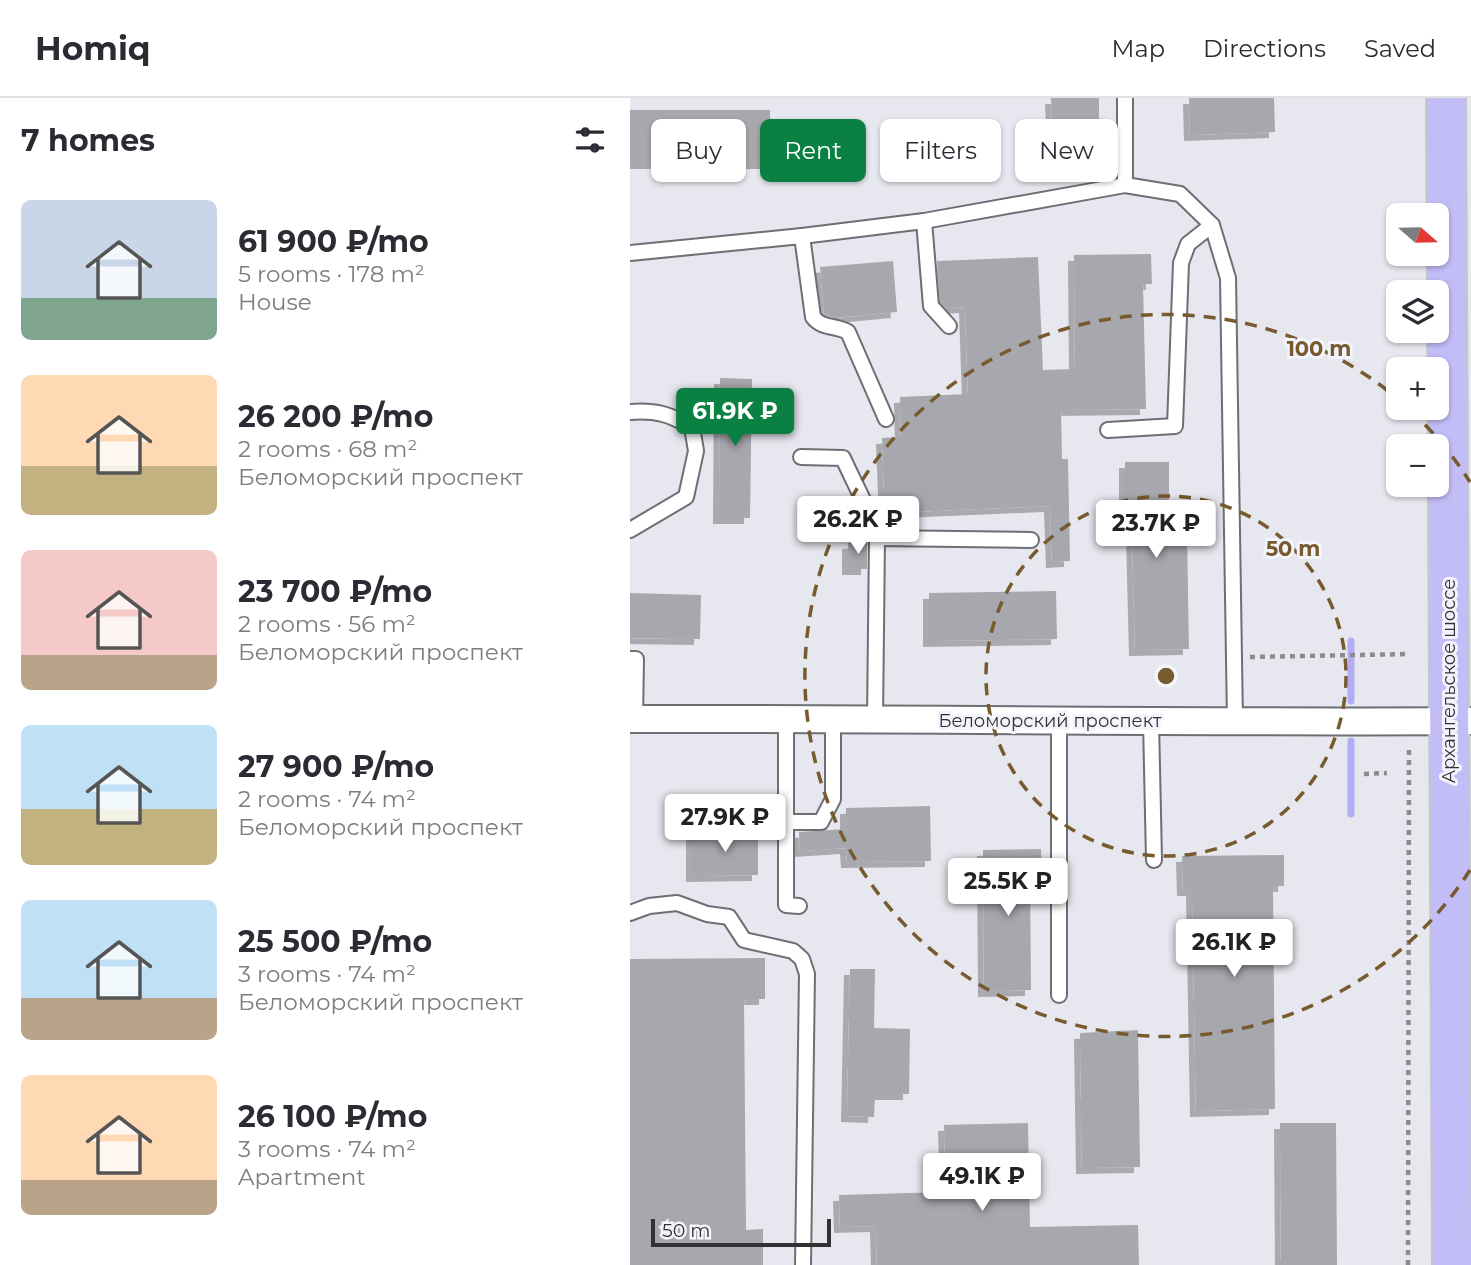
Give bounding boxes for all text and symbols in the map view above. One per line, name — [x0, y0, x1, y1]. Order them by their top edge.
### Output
text: Homiq — [35, 28, 151, 68]
text: Map — [1112, 34, 1165, 63]
text: Directions — [1203, 34, 1326, 63]
text: Saved — [1364, 34, 1436, 63]
chip: Buy — [651, 119, 746, 182]
chip: Rent — [760, 119, 866, 182]
chip: Filters — [880, 119, 1001, 182]
chip: New — [1015, 119, 1118, 182]
icon: filters — [571, 121, 609, 159]
text: 7 homes — [21, 122, 155, 159]
north arrow — [1386, 203, 1449, 266]
map controls — [1386, 203, 1449, 497]
text: 61 900 ₽/mo — [238, 223, 429, 260]
icon: home — [77, 228, 161, 312]
text: 5 rooms · 178 m² — [238, 260, 425, 288]
button: layers — [1386, 280, 1449, 343]
text: House — [238, 288, 312, 316]
text: 100 m — [1287, 336, 1351, 361]
button: + — [1386, 357, 1449, 420]
pin: 61.9K ₽ — [670, 388, 800, 448]
text: 61.9K ₽ — [692, 397, 778, 425]
text: 26 200 ₽/mo — [238, 398, 433, 435]
icon: home — [77, 403, 161, 487]
button: − — [1386, 434, 1449, 497]
text: 2 rooms · 68 m² — [238, 435, 417, 463]
text: Беломорский проспект — [238, 463, 523, 491]
pin: 26.2K ₽ — [793, 496, 923, 556]
pin: 23.7K ₽ — [1091, 500, 1221, 560]
text: 26.2K ₽ — [813, 505, 903, 533]
text: 23.7K ₽ — [1112, 509, 1200, 537]
text: 50 m — [1266, 536, 1320, 561]
text: 23 700 ₽/mo — [238, 573, 432, 610]
icon: home — [77, 578, 161, 662]
street label: Архангельское шоссе — [1438, 579, 1460, 783]
text: 2 rooms · 56 m² — [238, 610, 416, 638]
text: Беломорский проспект — [238, 638, 523, 666]
centre of rings — [1154, 664, 1178, 688]
street label: Беломорский проспект — [939, 710, 1162, 732]
text: 27 900 ₽/mo — [238, 748, 434, 785]
icon: home — [77, 753, 161, 837]
text: 2 rooms · 74 m² — [238, 785, 416, 813]
pin: 27.9K ₽ — [660, 794, 790, 854]
text: 27.9K ₽ — [681, 803, 769, 831]
text: Беломорский проспект — [238, 813, 523, 841]
pin: 25.5K ₽ — [943, 858, 1073, 918]
text: 25.5K ₽ — [964, 867, 1052, 895]
pin: 26.1K ₽ — [1169, 920, 1299, 979]
text: 25 500 ₽/mo — [238, 923, 432, 960]
icon: home — [77, 928, 161, 1012]
text: 26.1K ₽ — [1192, 928, 1276, 956]
text: 3 rooms · 74 m² — [238, 960, 416, 988]
text: Беломорский проспект — [238, 988, 523, 1016]
text: 26 100 ₽/mo — [238, 1098, 427, 1135]
icon: home — [77, 1103, 161, 1187]
text: 3 rooms · 74 m² — [238, 1135, 416, 1163]
pin: 49.1K ₽ — [917, 1154, 1047, 1213]
text: 49.1K ₽ — [939, 1162, 1025, 1190]
text: Apartment — [238, 1163, 366, 1191]
scale bar — [651, 1216, 831, 1248]
text: 50 m — [662, 1219, 710, 1242]

